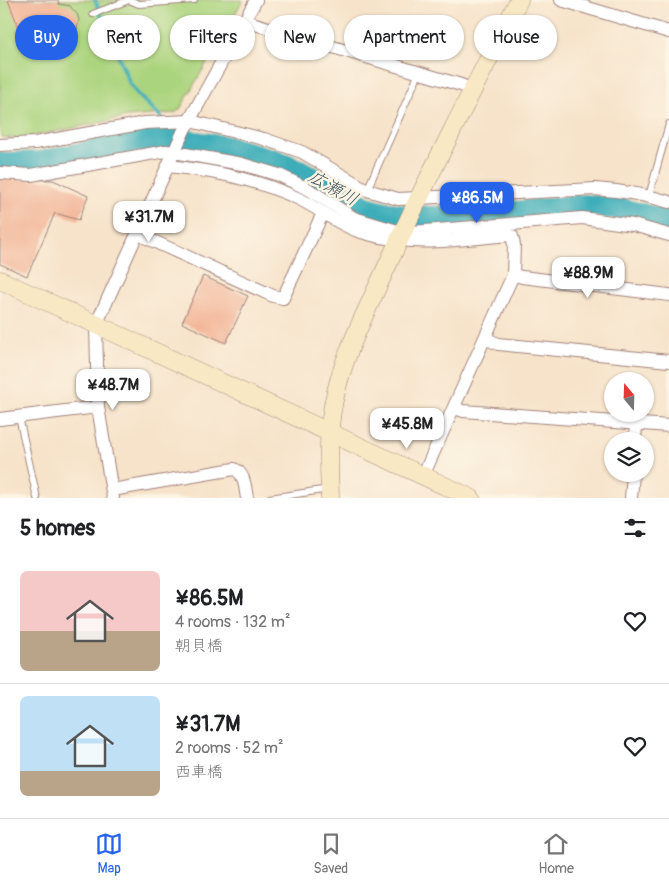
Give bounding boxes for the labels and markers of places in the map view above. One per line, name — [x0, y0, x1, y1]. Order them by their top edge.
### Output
pin: ¥86.5M — [436, 182, 518, 224]
pin: ¥31.7M — [108, 200, 190, 243]
pin: ¥88.9M — [547, 256, 629, 299]
pin: ¥48.7M — [72, 368, 154, 411]
pin: ¥45.8M — [366, 408, 448, 450]

